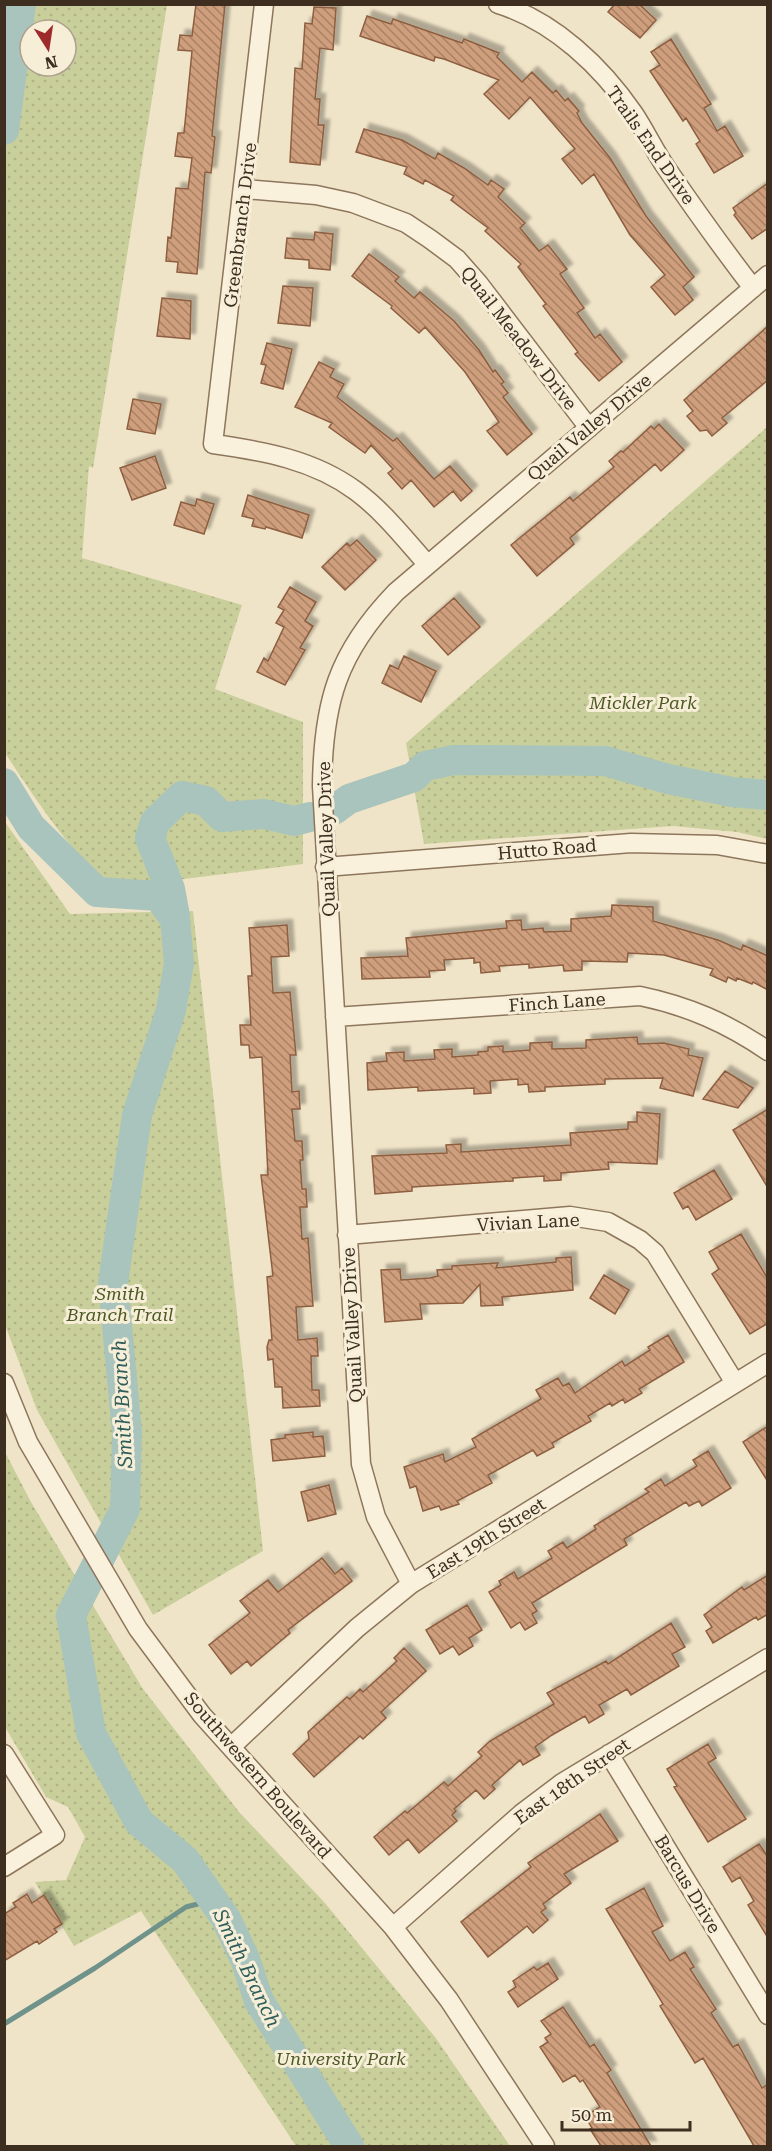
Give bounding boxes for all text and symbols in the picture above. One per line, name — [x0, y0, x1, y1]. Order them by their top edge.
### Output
north arrow — [18, 18, 78, 78]
text: N — [43, 52, 59, 73]
street label: Trails End Drive — [602, 82, 700, 208]
street label: Greenbranch Drive — [219, 141, 261, 309]
street label: Quail Meadow Drive — [456, 262, 582, 414]
street label: Quail Valley Drive — [523, 369, 655, 485]
park label: Mickler Park — [588, 692, 697, 713]
street label: Quail Valley Drive — [313, 761, 339, 917]
street label: Hutto Road — [497, 834, 598, 864]
street label: Finch Lane — [508, 988, 606, 1016]
street label: Vivian Lane — [476, 1209, 580, 1235]
street label: Quail Valley Drive — [337, 1247, 367, 1403]
park label: Smith Branch Trail — [66, 1283, 173, 1325]
water label: Smith Branch — [107, 1339, 137, 1470]
street label: East 19th Street — [423, 1493, 549, 1583]
street label: Southwestern Boulevard — [180, 1688, 336, 1863]
street label: East 18th Street — [510, 1733, 634, 1829]
street label: Barcus Drive — [651, 1831, 725, 1937]
water label: Smith Branch — [208, 1904, 286, 2031]
park label: University Park — [276, 2048, 406, 2069]
scale bar — [562, 2094, 690, 2132]
text: 50 m — [571, 2104, 612, 2125]

